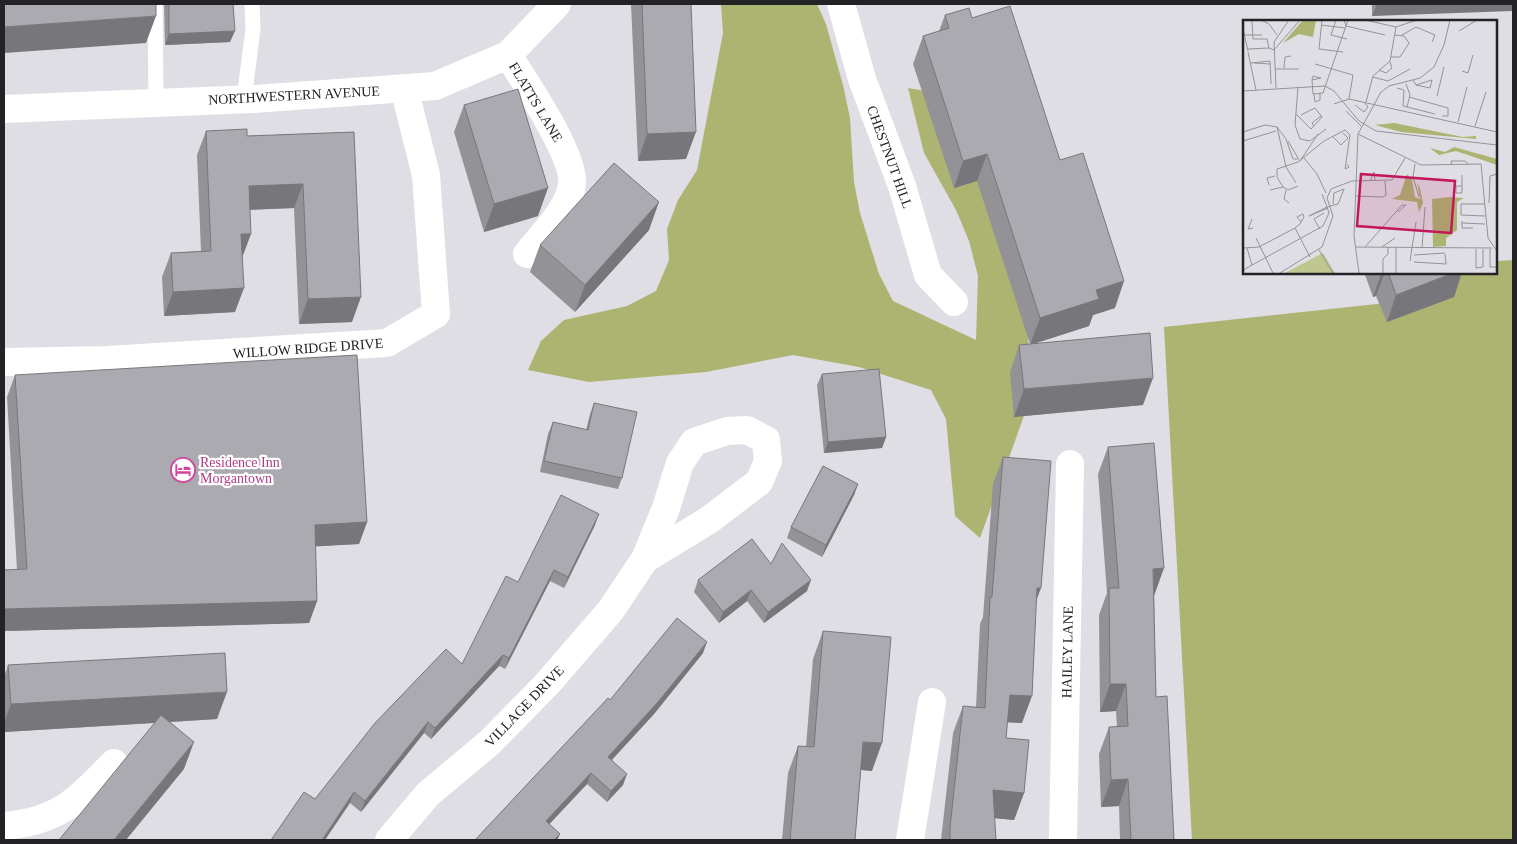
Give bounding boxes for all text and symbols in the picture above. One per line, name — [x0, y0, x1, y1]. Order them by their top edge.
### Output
inset map — [1243, 20, 1497, 274]
street label: FLATTS LANE — [506, 60, 565, 145]
street label: NORTHWESTERN AVENUE — [208, 84, 380, 107]
street label: CHESTNUT HILL — [864, 104, 915, 211]
street label: WILLOW RIDGE DRIVE — [232, 336, 384, 361]
place label: Residence Inn Morgantown — [200, 455, 280, 486]
hotel icon: Residence Inn Morgantown — [170, 457, 196, 483]
street label: HAILEY LANE — [1059, 606, 1076, 698]
street label: VILLAGE DRIVE — [482, 663, 567, 750]

